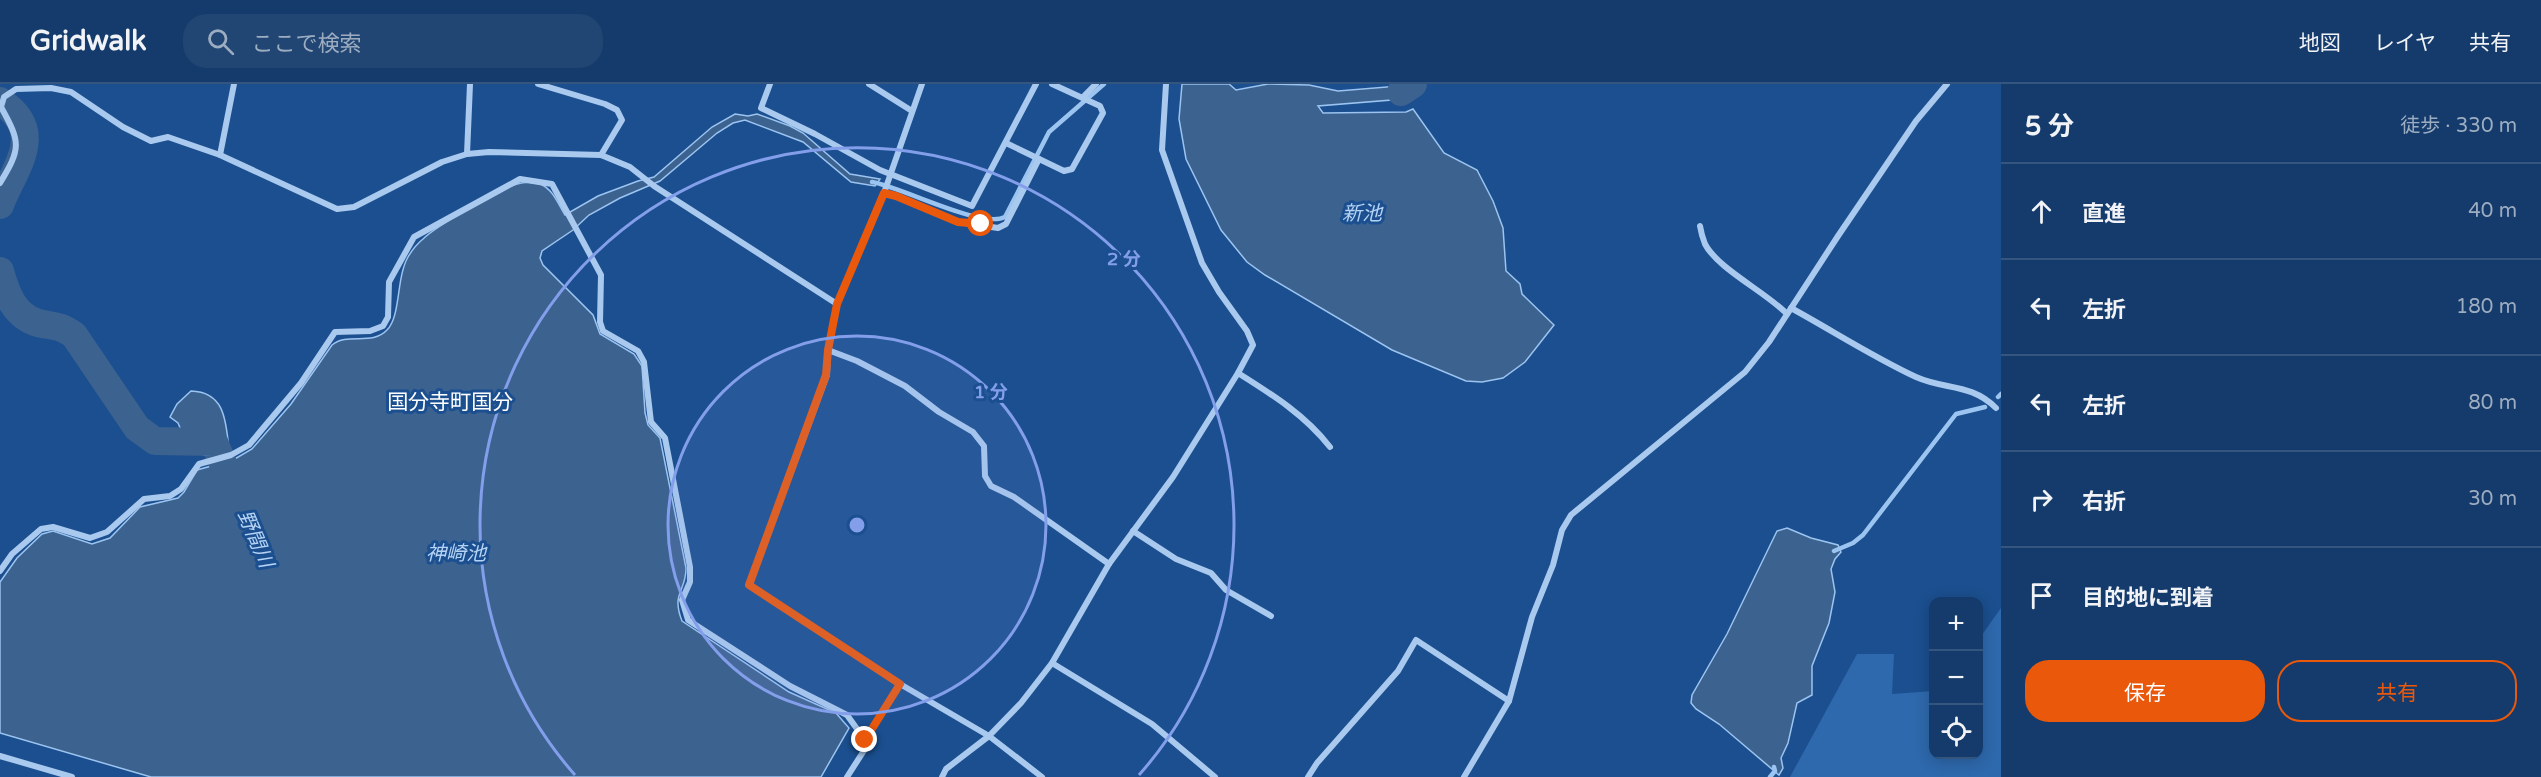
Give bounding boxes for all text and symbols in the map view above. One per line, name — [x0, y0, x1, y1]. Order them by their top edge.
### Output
search box — [183, 14, 603, 68]
text: Gridwalk — [30, 24, 147, 58]
icon: search — [204, 25, 237, 58]
text: ここで検索 — [252, 31, 362, 57]
text: 地図 — [2299, 31, 2341, 56]
text: レイヤ — [2374, 31, 2436, 56]
text: 共有 — [2469, 31, 2511, 56]
text: 5 分 — [2025, 111, 2074, 142]
text: 徒歩 · 330 m — [2400, 114, 2517, 138]
icon: ahead — [2025, 195, 2058, 228]
text: 40 m — [2468, 199, 2517, 223]
text: 直進 — [2082, 201, 2126, 227]
water label: 新池 — [1342, 202, 1384, 226]
route start — [967, 210, 993, 236]
text: 2 分 — [1107, 248, 1141, 270]
icon: left — [2025, 291, 2058, 324]
text: 180 m — [2456, 295, 2517, 319]
text: 左折 — [2082, 297, 2126, 323]
text: 1 分 — [974, 381, 1008, 403]
icon: left — [2025, 387, 2058, 420]
district label: 国分寺町国分 — [387, 390, 513, 415]
text: 80 m — [2468, 391, 2517, 415]
text: 左折 — [2082, 393, 2126, 419]
icon: right — [2025, 483, 2058, 516]
text: 30 m — [2468, 487, 2517, 511]
text: 右折 — [2082, 489, 2126, 515]
water label: 野間川 — [232, 507, 279, 573]
centre of rings — [847, 515, 867, 535]
water label: 神崎池 — [426, 542, 488, 566]
icon: arrive — [2025, 579, 2058, 612]
text: 目的地に到着 — [2082, 585, 2214, 611]
map controls — [1929, 597, 1983, 759]
button: + — [1929, 597, 1983, 651]
button: − — [1929, 651, 1983, 705]
button: 保存 — [2025, 660, 2265, 722]
button: 共有 — [2277, 660, 2517, 722]
button: locate — [1929, 705, 1983, 759]
route end — [851, 726, 877, 752]

